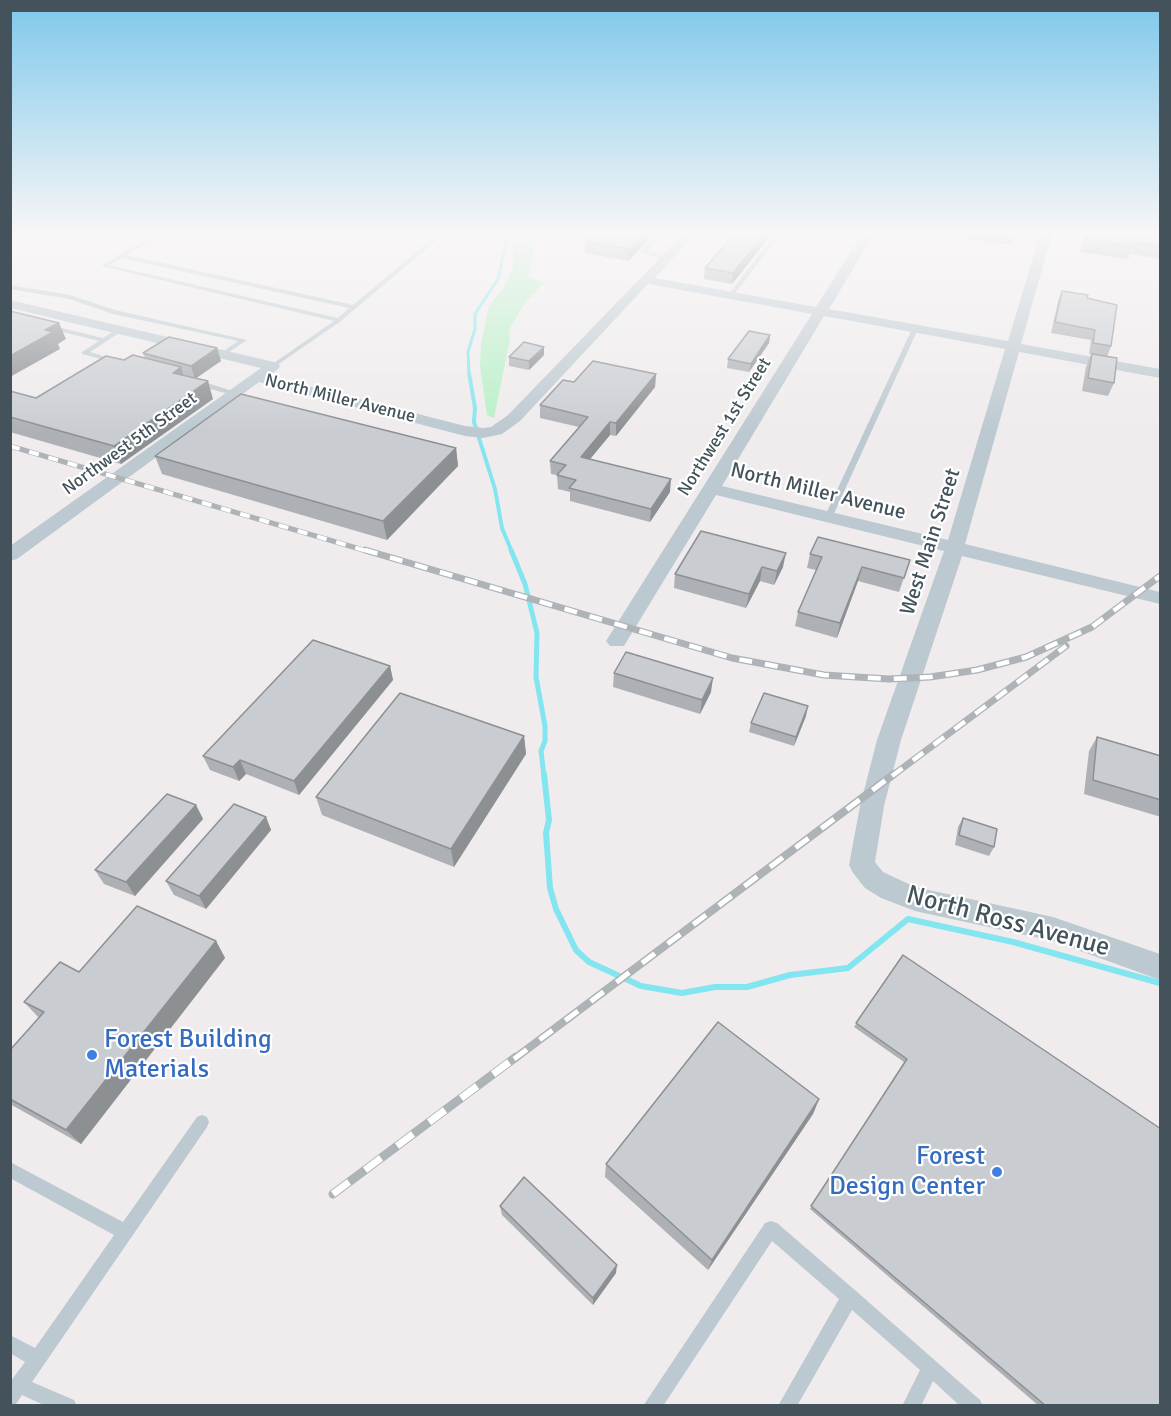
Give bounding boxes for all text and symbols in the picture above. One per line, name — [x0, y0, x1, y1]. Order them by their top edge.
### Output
street label: Northwest 1st Street — [674, 354, 776, 500]
street label: North Miller Avenue — [263, 370, 417, 428]
street label: Northwest 5th Street — [59, 388, 201, 500]
street label: North Miller Avenue — [728, 458, 908, 526]
street label: West Main Street — [895, 465, 967, 619]
street label: North Ross Avenue — [903, 880, 1113, 964]
place label: Forest Building Materials — [104, 1024, 272, 1086]
marker: Forest Building Materials — [85, 1048, 99, 1062]
place label: Forest Design Center — [829, 1141, 985, 1202]
marker: Forest Design Center — [990, 1165, 1004, 1179]

